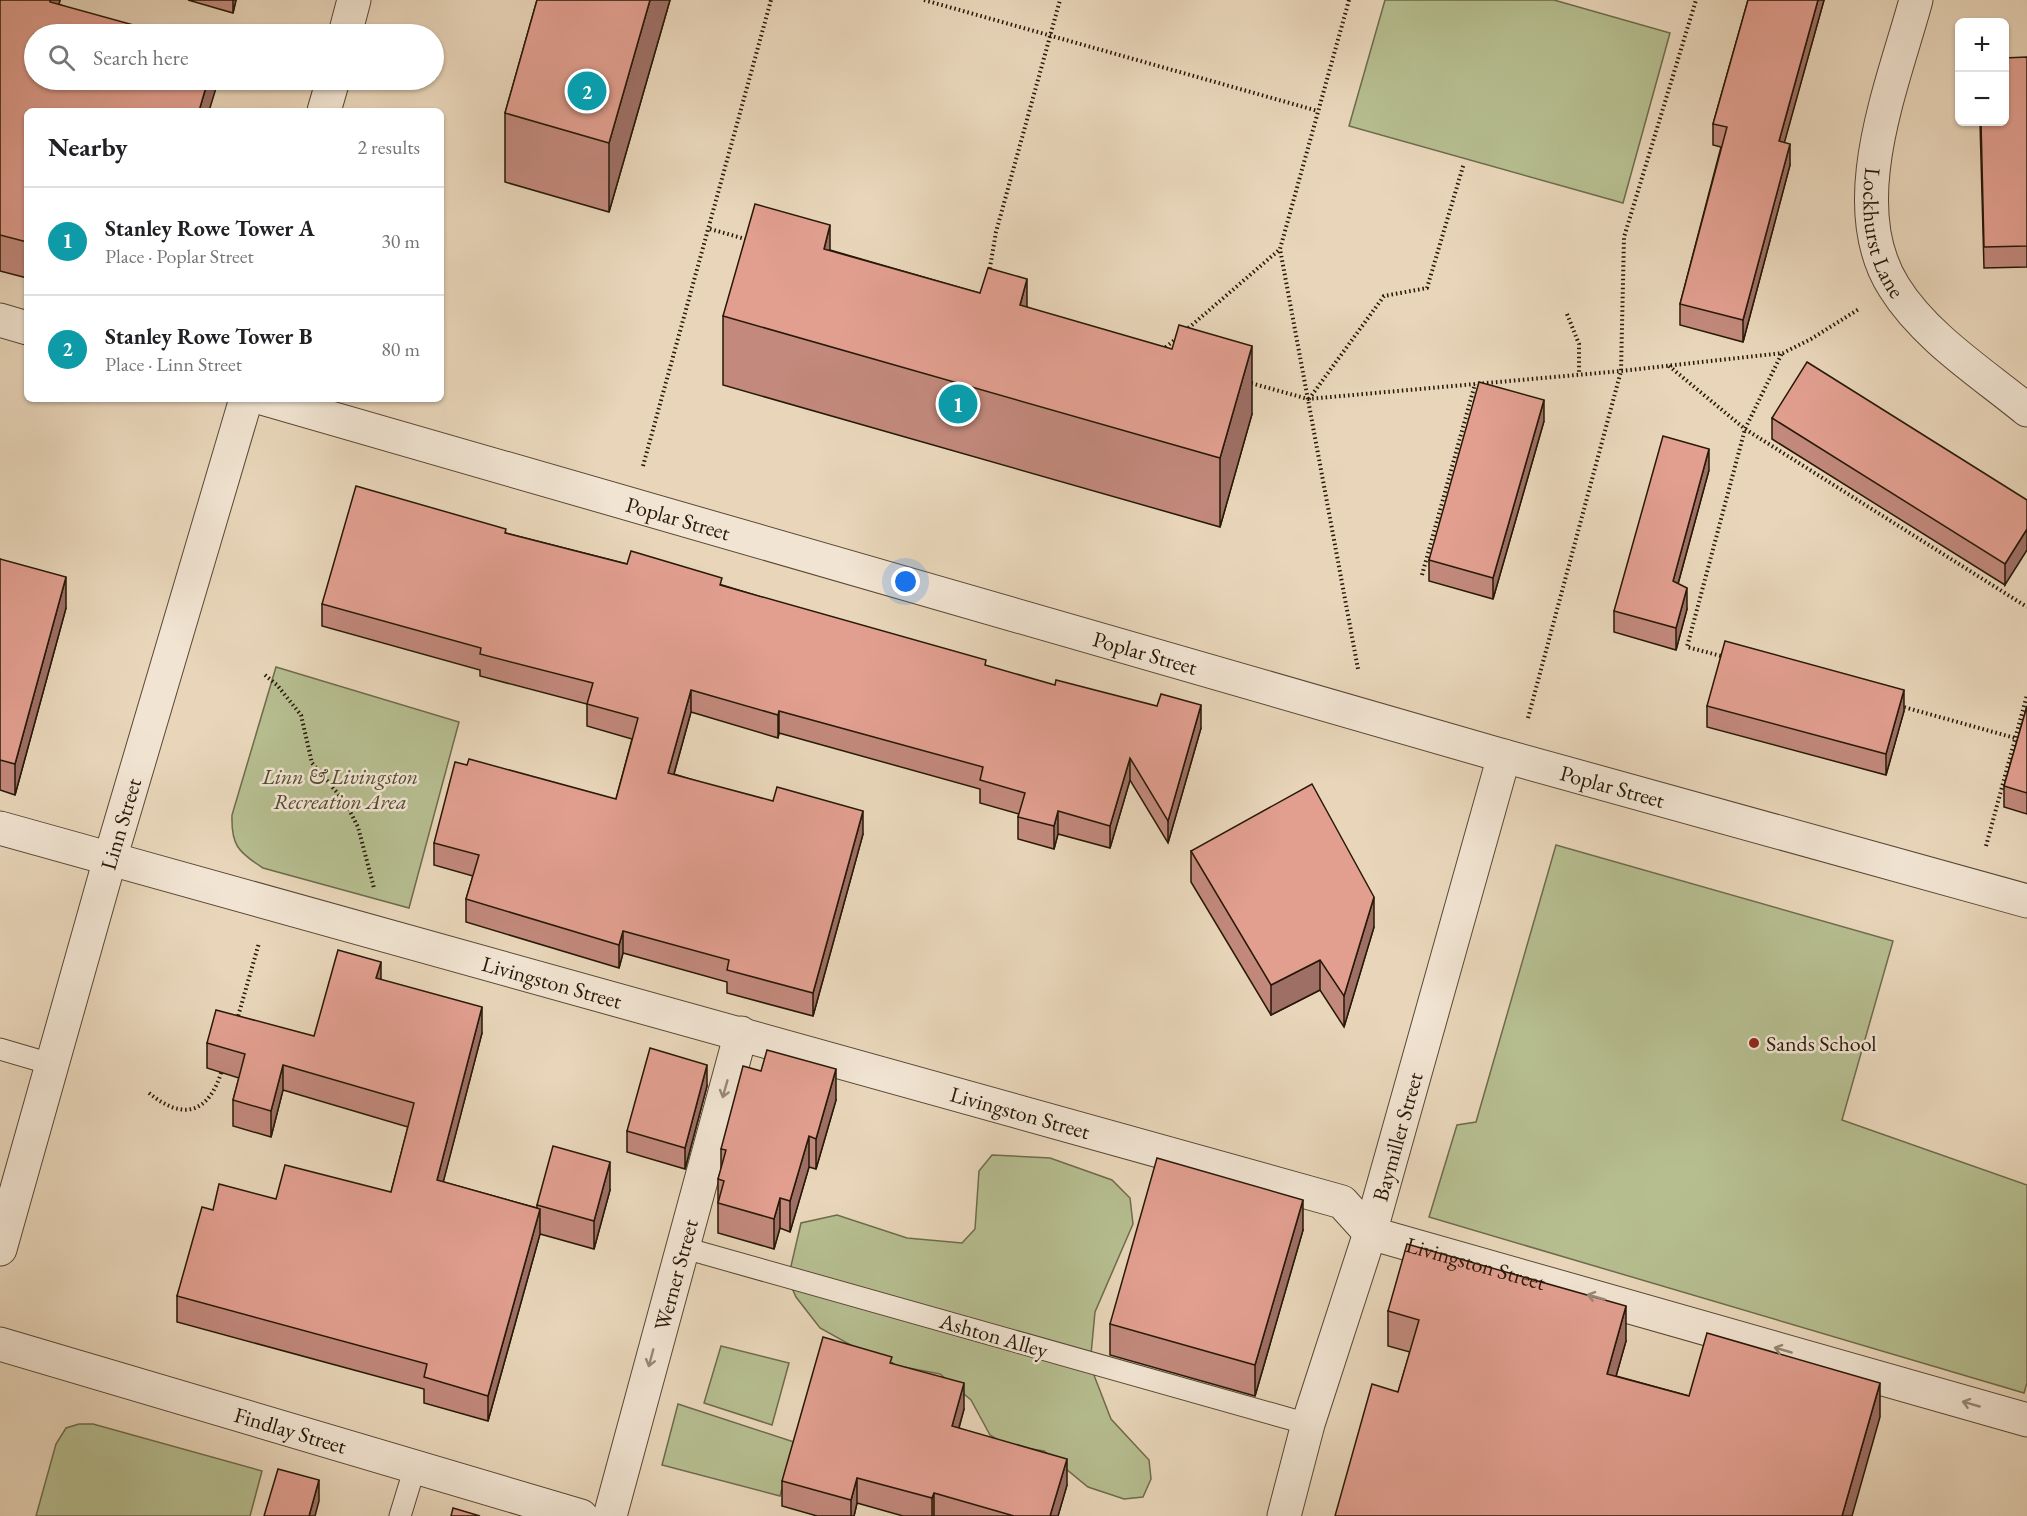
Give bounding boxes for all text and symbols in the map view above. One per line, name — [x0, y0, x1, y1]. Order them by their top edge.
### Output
map controls — [1955, 18, 2009, 126]
button: + — [1955, 18, 2009, 72]
search box — [24, 24, 444, 90]
icon: search — [45, 41, 78, 74]
text: Search here — [93, 43, 188, 72]
pin: 2 — [568, 68, 606, 113]
button: − — [1955, 72, 2009, 126]
text: Nearby — [48, 130, 128, 164]
text: 2 results — [357, 134, 420, 160]
street label: Lockhurst Lane — [1856, 166, 1911, 304]
text: Stanley Rowe Tower A — [105, 214, 315, 243]
text: 1 — [62, 228, 73, 254]
text: 30 m — [381, 228, 420, 254]
text: Place · Poplar Street — [105, 243, 254, 269]
text: Stanley Rowe Tower B — [105, 322, 312, 351]
text: 2 — [62, 336, 73, 362]
text: 80 m — [381, 336, 420, 362]
text: Place · Linn Street — [105, 351, 242, 377]
pin: 1 — [938, 382, 978, 426]
street label: Poplar Street — [623, 490, 734, 547]
your location — [891, 567, 920, 596]
street label: Poplar Street — [1090, 624, 1201, 682]
street label: Poplar Street — [1557, 758, 1668, 815]
park label: Linn & Livingston Recreation Area — [261, 762, 418, 816]
street label: Linn Street — [94, 774, 148, 873]
street label: Livingston Street — [479, 949, 625, 1016]
place label: Sands School — [1766, 1029, 1877, 1058]
marker: Sands School — [1747, 1036, 1761, 1050]
street label: Baymiller Street — [1366, 1069, 1430, 1205]
one-way arrow — [719, 1079, 730, 1098]
street label: Livingston Street — [947, 1080, 1093, 1146]
street label: Werner Street — [647, 1216, 705, 1334]
street label: Livingston Street — [1403, 1230, 1549, 1297]
one-way arrow — [1587, 1290, 1606, 1302]
street label: Ashton Alley — [935, 1306, 1052, 1365]
one-way arrow — [1774, 1344, 1793, 1355]
one-way arrow — [645, 1348, 657, 1367]
one-way arrow — [1962, 1398, 1981, 1409]
street label: Findlay Street — [231, 1400, 350, 1461]

